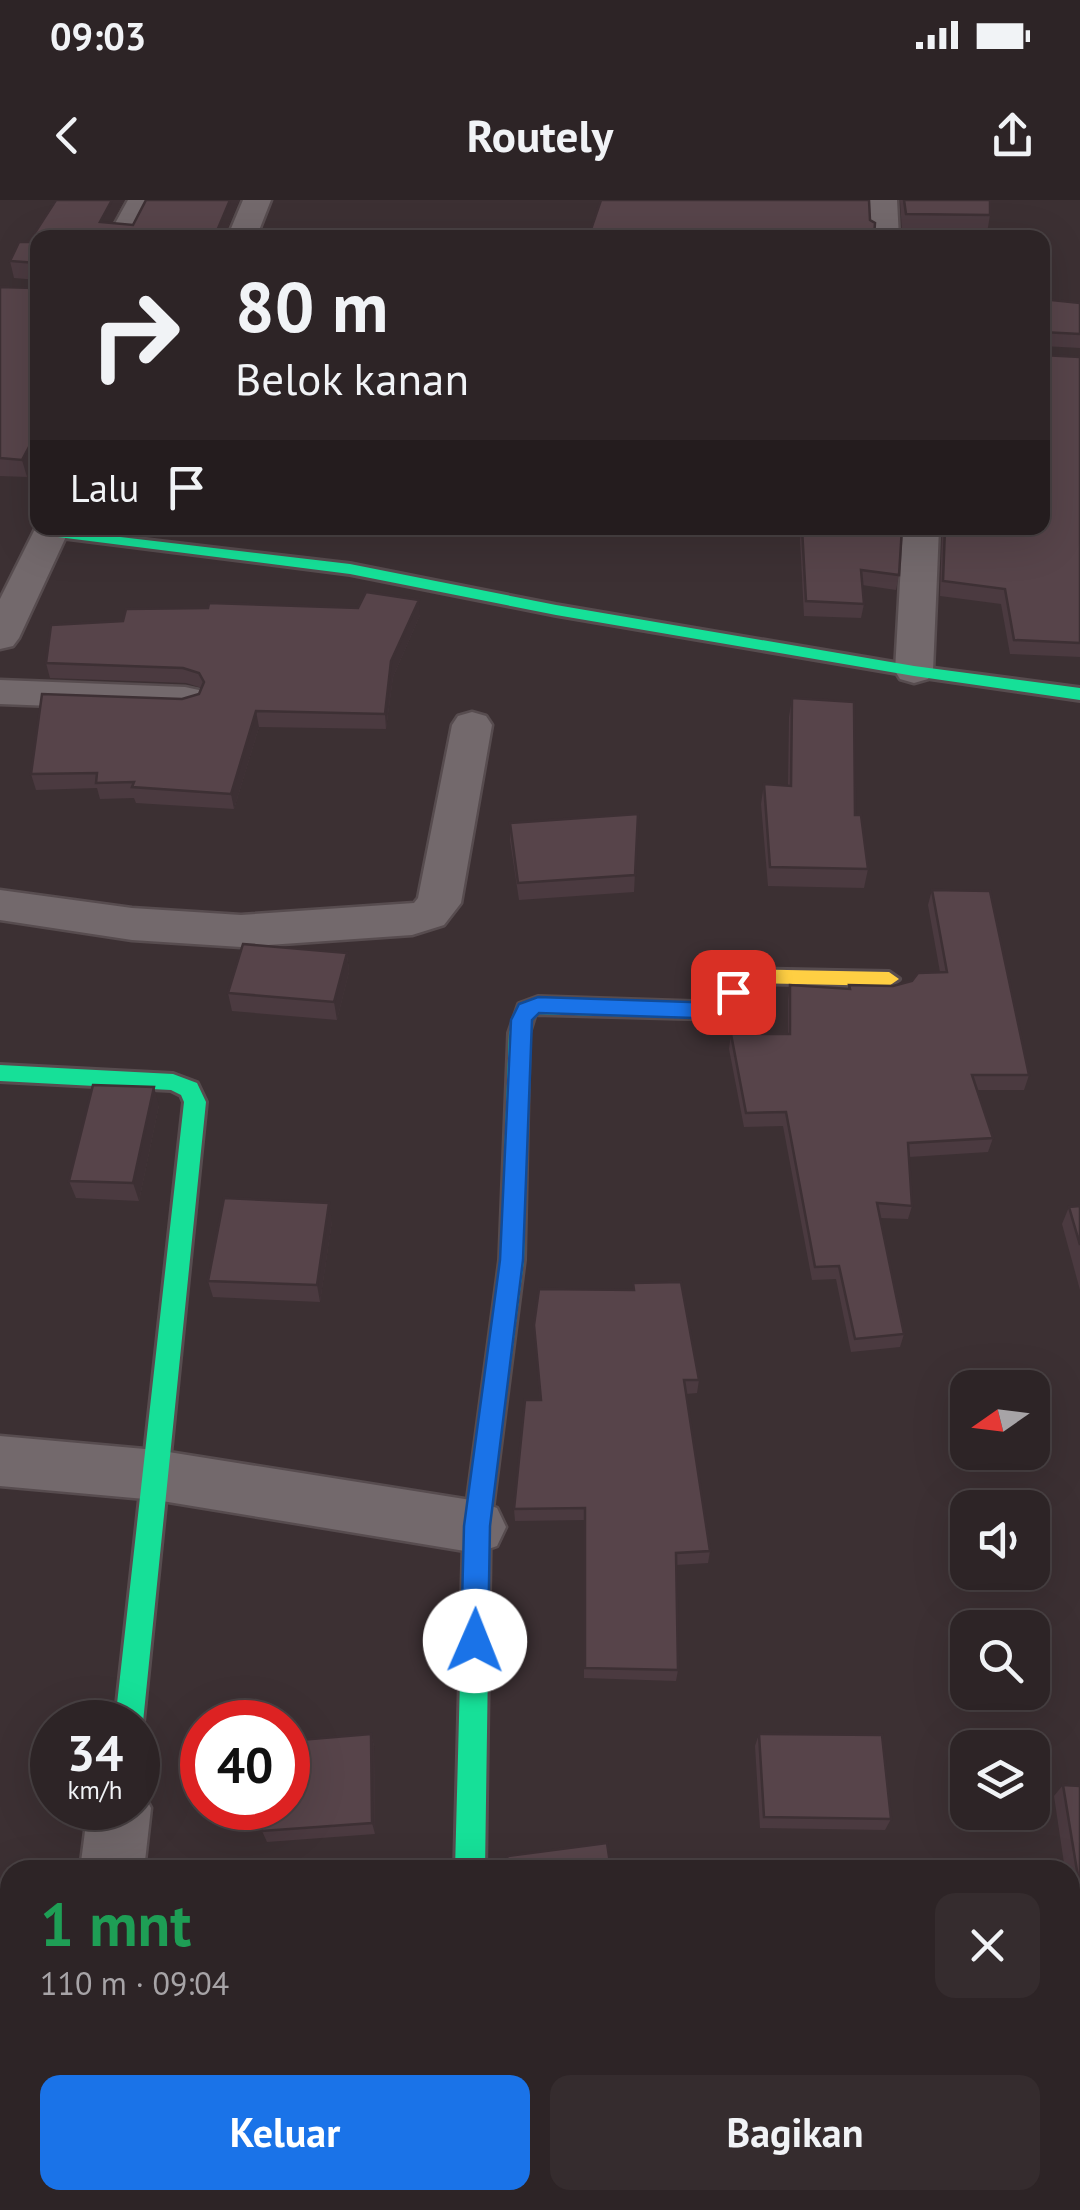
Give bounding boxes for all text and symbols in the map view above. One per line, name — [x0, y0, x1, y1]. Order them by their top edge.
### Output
text: 09:03 — [50, 11, 146, 60]
text: Routely — [467, 106, 613, 164]
icon: back — [40, 108, 95, 163]
icon: share — [985, 108, 1040, 163]
text: 80 m — [235, 261, 388, 351]
icon: right — [70, 270, 200, 400]
text: Belok kanan — [235, 349, 469, 407]
icon: arrive — [159, 460, 214, 515]
text: Lalu — [70, 463, 139, 512]
pin — [691, 950, 776, 1035]
icon: arrive — [706, 965, 761, 1020]
north arrow — [950, 1370, 1050, 1470]
map controls — [950, 1370, 1050, 1830]
button: sound — [950, 1490, 1050, 1590]
position arrow — [423, 1589, 527, 1693]
button: search — [950, 1610, 1050, 1710]
speed limit sign: 40 — [180, 1700, 310, 1830]
text: 34 — [67, 1720, 123, 1785]
button: layers — [950, 1730, 1050, 1830]
text: km/h — [68, 1774, 122, 1806]
text: 1 mnt — [40, 1885, 191, 1963]
button: close — [935, 1893, 1040, 1998]
text: 110 m · 09:04 — [40, 1962, 229, 2004]
button: Keluar — [40, 2075, 530, 2190]
button: Bagikan — [550, 2075, 1040, 2190]

